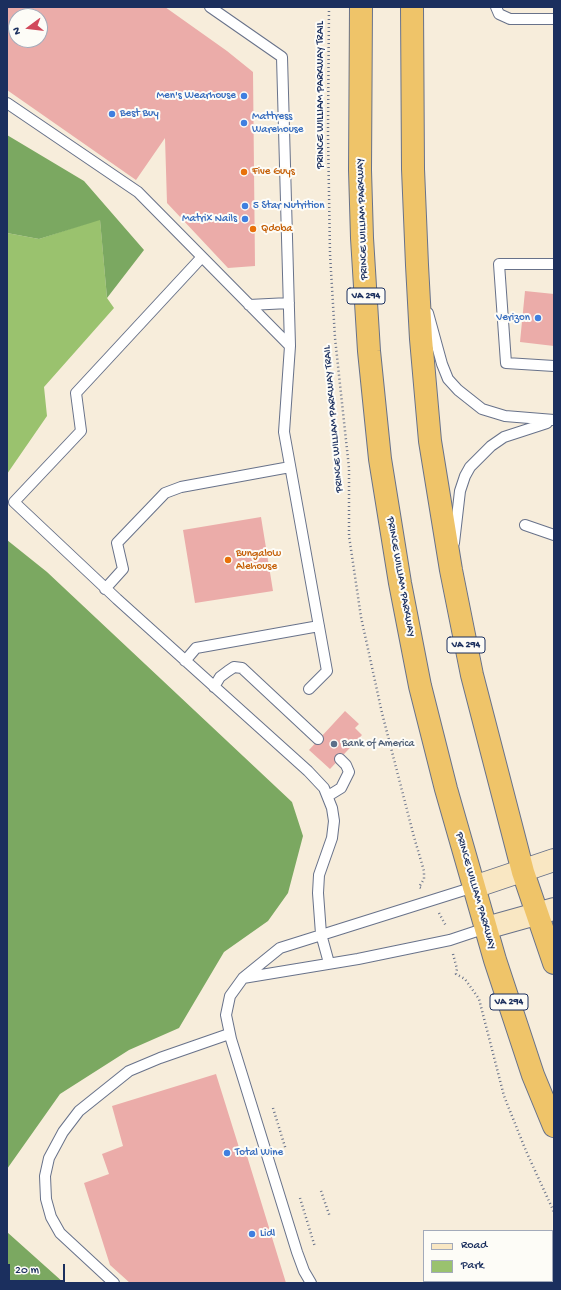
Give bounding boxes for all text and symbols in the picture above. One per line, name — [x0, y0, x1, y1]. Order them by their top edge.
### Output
north arrow — [8, 8, 48, 48]
street label: PRINCE WILLIAM PARKWAY TRAIL — [314, 21, 328, 169]
text: N — [11, 26, 24, 36]
place label: Men's Wearhouse — [156, 89, 236, 103]
marker: Men's Wearhouse — [239, 91, 249, 101]
place label: Best Buy — [120, 107, 159, 121]
marker: Best Buy — [107, 109, 117, 119]
place label: Mattress Warehouse — [252, 110, 304, 136]
marker: Mattress Warehouse — [239, 118, 249, 128]
street label: PRINCE WILLIAM PARKWAY — [354, 158, 372, 280]
place label: Five Guys — [252, 165, 295, 179]
marker: Five Guys — [239, 167, 249, 177]
place label: 5 Star Nutrition — [253, 199, 325, 213]
marker: 5 Star Nutrition — [240, 201, 250, 211]
place label: Matrix Nails — [182, 212, 237, 226]
marker: Matrix Nails — [240, 214, 250, 224]
place label: Qdoba — [261, 222, 292, 236]
marker: Qdoba — [248, 224, 258, 234]
road number: VA 294 — [347, 288, 385, 304]
place label: Verizon — [496, 311, 530, 325]
marker: Verizon — [533, 313, 543, 323]
street label: PRINCE WILLIAM PARKWAY TRAIL — [321, 345, 347, 493]
street label: PRINCE WILLIAM PARKWAY — [383, 516, 417, 638]
place label: Bungalow Alehouse — [236, 547, 281, 573]
marker: Bungalow Alehouse — [223, 555, 233, 565]
road number: VA 294 — [447, 637, 485, 653]
place label: Bank of America — [342, 737, 414, 751]
marker: Bank of America — [329, 739, 339, 749]
street label: PRINCE WILLIAM PARKWAY — [452, 831, 498, 951]
road number: VA 294 — [490, 994, 528, 1010]
place label: Total Wine — [235, 1146, 283, 1160]
marker: Total Wine — [222, 1148, 232, 1158]
place label: Lidl — [260, 1227, 275, 1241]
marker: Lidl — [247, 1229, 257, 1239]
legend — [423, 1230, 553, 1282]
text: Road — [461, 1239, 487, 1253]
scale bar — [10, 1256, 67, 1282]
text: Park — [461, 1259, 484, 1273]
text: 20 m — [15, 1264, 39, 1278]

